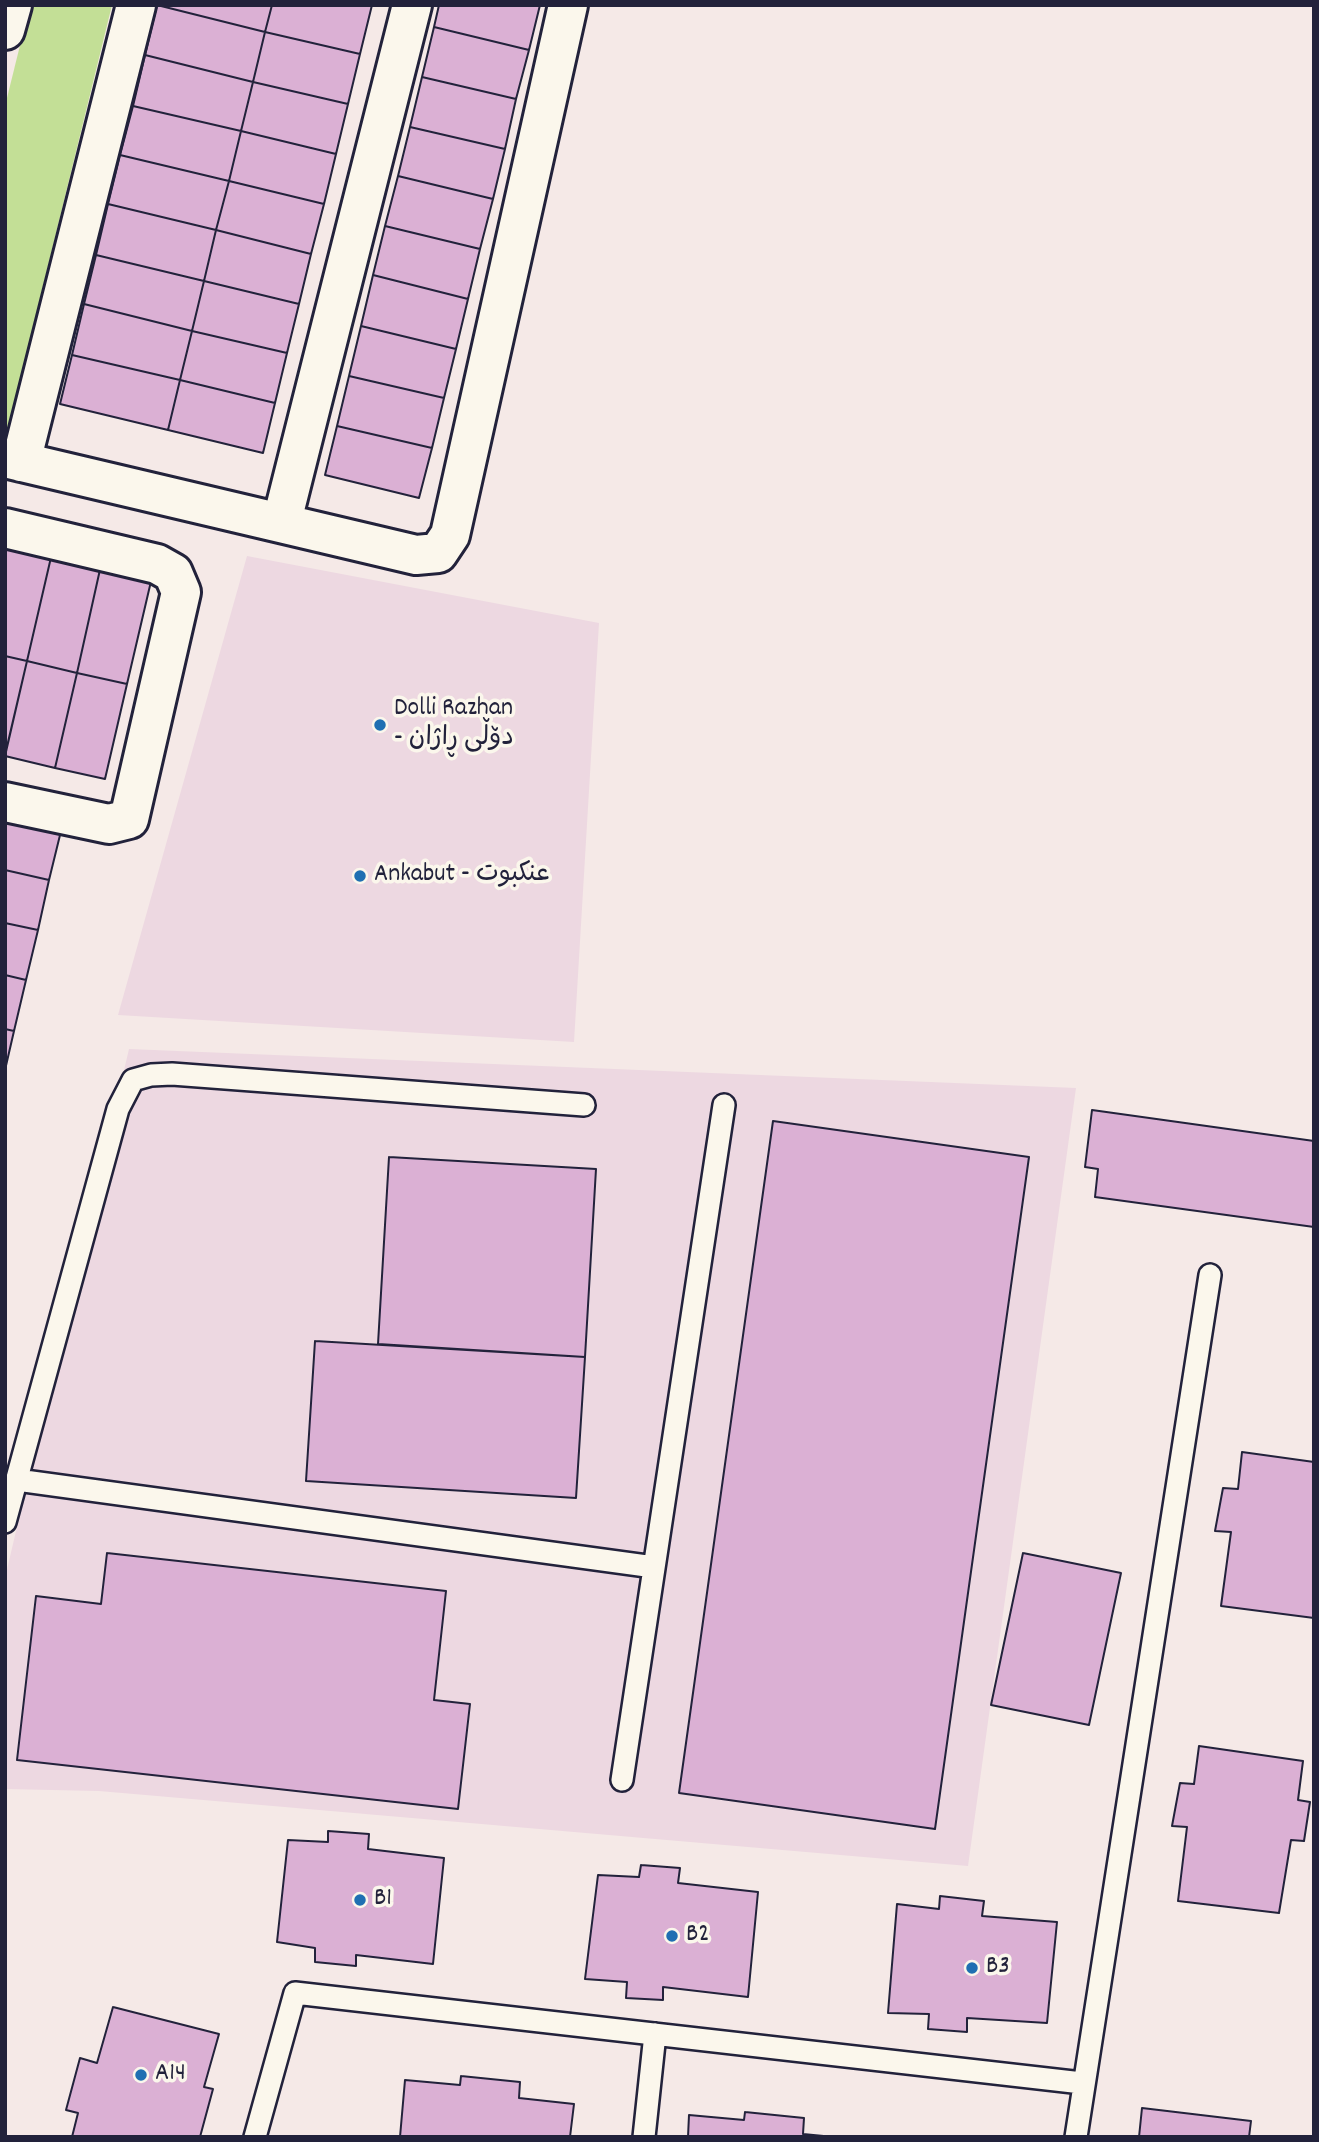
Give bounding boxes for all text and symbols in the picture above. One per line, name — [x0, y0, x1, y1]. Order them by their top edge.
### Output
place label: Dolli Razhan - دۆڵی ڕاژان — [394, 694, 514, 756]
marker: Dolli Razhan - دۆڵی ڕاژان — [372, 717, 388, 733]
place label: Ankabut - عنکبوت — [374, 860, 550, 892]
marker: Ankabut - عنکبوت — [352, 868, 368, 884]
place label: B1 — [374, 1884, 392, 1916]
marker: B1 — [352, 1892, 368, 1908]
place label: B2 — [686, 1920, 710, 1952]
marker: B2 — [664, 1928, 680, 1944]
place label: B3 — [986, 1952, 1010, 1984]
marker: B3 — [964, 1960, 980, 1976]
place label: A14 — [155, 2059, 186, 2091]
marker: A14 — [133, 2067, 149, 2083]

